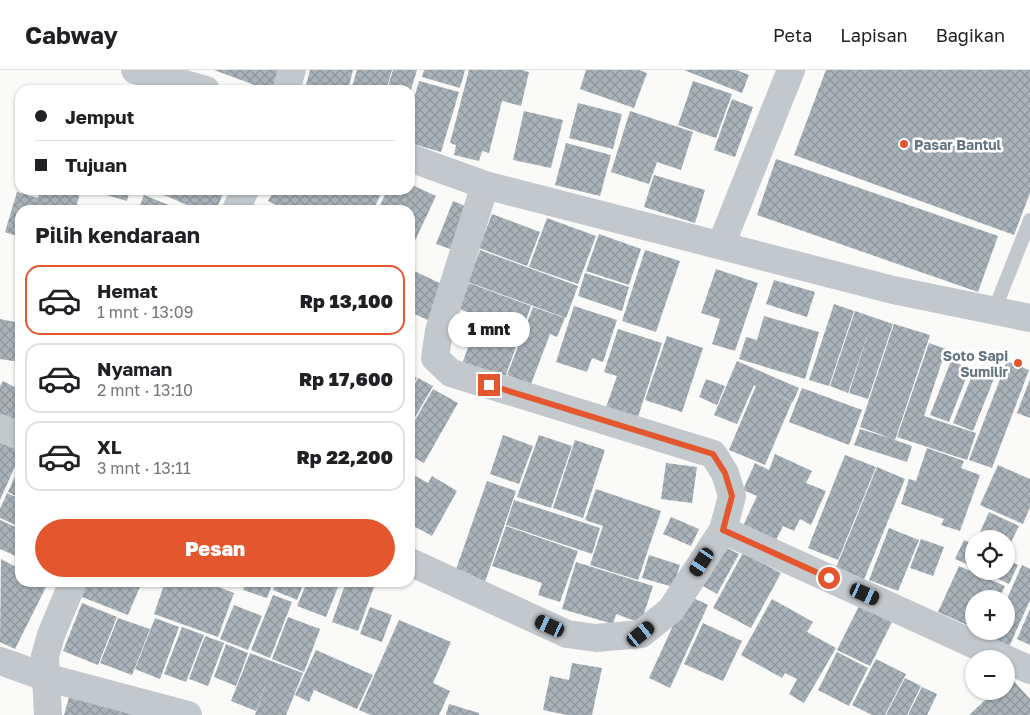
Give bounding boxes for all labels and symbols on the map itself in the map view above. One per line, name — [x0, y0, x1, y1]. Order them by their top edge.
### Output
place label: Pasar Bantul — [914, 136, 1002, 153]
marker: Pasar Bantul — [898, 138, 910, 150]
callout: 1 mnt — [448, 312, 530, 348]
place label: Soto Sapi Sumilir — [943, 347, 1009, 380]
marker: Soto Sapi Sumilir — [1012, 357, 1024, 369]
route end — [478, 374, 500, 396]
car — [687, 545, 716, 579]
route start — [818, 567, 840, 589]
car — [848, 581, 881, 607]
car — [533, 613, 566, 639]
car — [624, 619, 657, 649]

